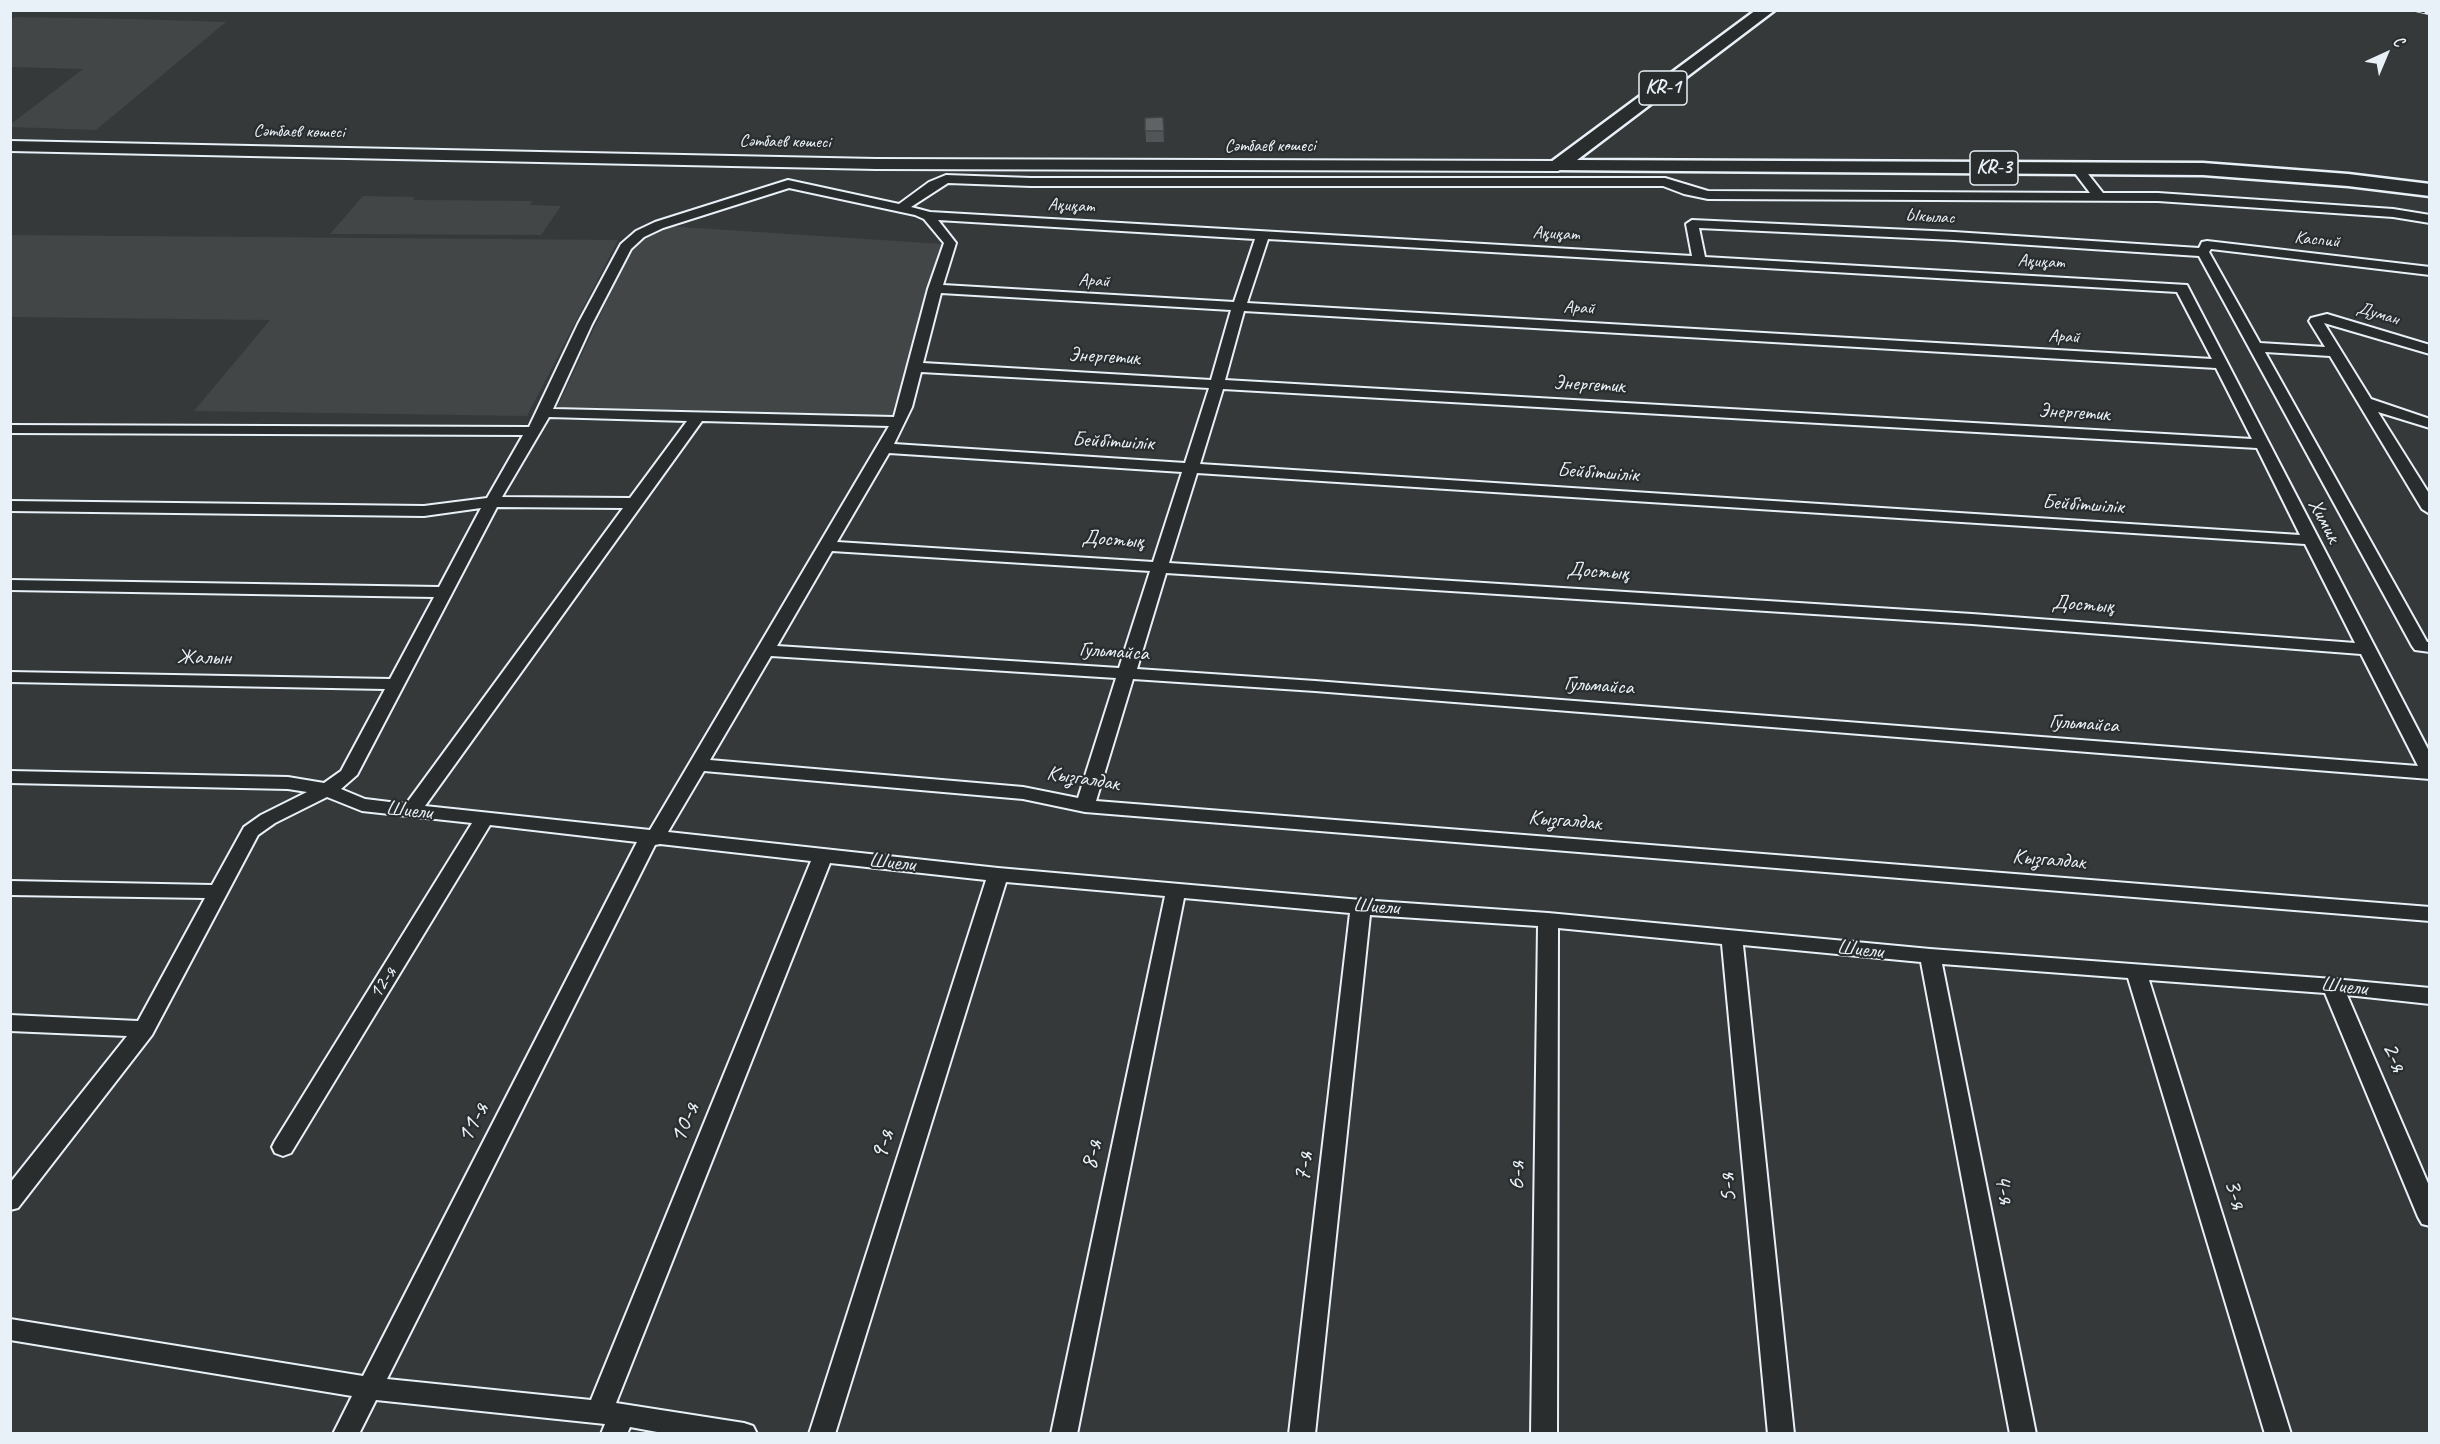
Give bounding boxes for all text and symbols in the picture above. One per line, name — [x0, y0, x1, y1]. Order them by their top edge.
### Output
north arrow — [2356, 24, 2416, 84]
text: С — [2389, 31, 2408, 51]
road number: KR-1 — [1639, 71, 1687, 105]
street label: Сәтбаев көшесі — [253, 120, 345, 144]
street label: Сәтбаев көшесі — [739, 130, 831, 154]
street label: Сәтбаев көшесі — [1224, 135, 1316, 157]
road number: KR-3 — [1970, 151, 2018, 185]
street label: Ақиқат — [1047, 194, 1095, 218]
street label: Ыкылас — [1905, 205, 1955, 229]
street label: Ақиқат — [1532, 222, 1580, 246]
street label: Каспий — [2293, 227, 2341, 253]
street label: Ақиқат — [2017, 250, 2065, 274]
street label: Арай — [1078, 269, 1110, 293]
street label: Арай — [1563, 296, 1595, 320]
street label: Думан — [2354, 297, 2402, 331]
street label: Арай — [2048, 325, 2080, 349]
street label: Энергетик — [1068, 343, 1140, 371]
street label: Энергетик — [1553, 371, 1625, 399]
street label: Энергетик — [2038, 399, 2110, 427]
street label: Бейбітшілік — [1072, 427, 1154, 457]
street label: Бейбітшілік — [1556, 458, 1640, 488]
street label: Бейбітшілік — [2041, 490, 2125, 520]
street label: Химик — [2302, 495, 2346, 547]
street label: Достық — [1081, 525, 1145, 555]
street label: Достық — [1566, 557, 1630, 587]
street label: Достық — [2051, 590, 2115, 620]
street label: Гульмайса — [1078, 637, 1150, 667]
street label: Жалын — [177, 645, 231, 671]
street label: Гульмайса — [1563, 671, 1635, 701]
street label: Гульмайса — [2048, 709, 2120, 739]
street label: Кызгалдак — [1045, 761, 1121, 797]
street label: Шиели — [385, 796, 433, 826]
street label: Кызгалдак — [1527, 805, 1603, 837]
street label: Кызгалдак — [2011, 844, 2087, 876]
street label: Шиели — [868, 848, 916, 878]
street label: Шиели — [1352, 893, 1400, 921]
street label: Шиели — [1836, 935, 1884, 965]
street label: 12-я — [363, 962, 403, 1004]
street label: Шиели — [2320, 972, 2368, 1002]
street label: 2-я — [2374, 1037, 2414, 1077]
street label: 11-я — [450, 1098, 496, 1148]
street label: 10-я — [663, 1098, 707, 1148]
street label: 9-я — [864, 1126, 902, 1164]
street label: 8-я — [1074, 1137, 1110, 1173]
street label: 7-я — [1287, 1151, 1321, 1183]
street label: 6-я — [1501, 1161, 1533, 1191]
street label: 4-я — [1986, 1171, 2022, 1207]
street label: 5-я — [1711, 1172, 1745, 1204]
street label: 3-я — [2216, 1175, 2254, 1213]

